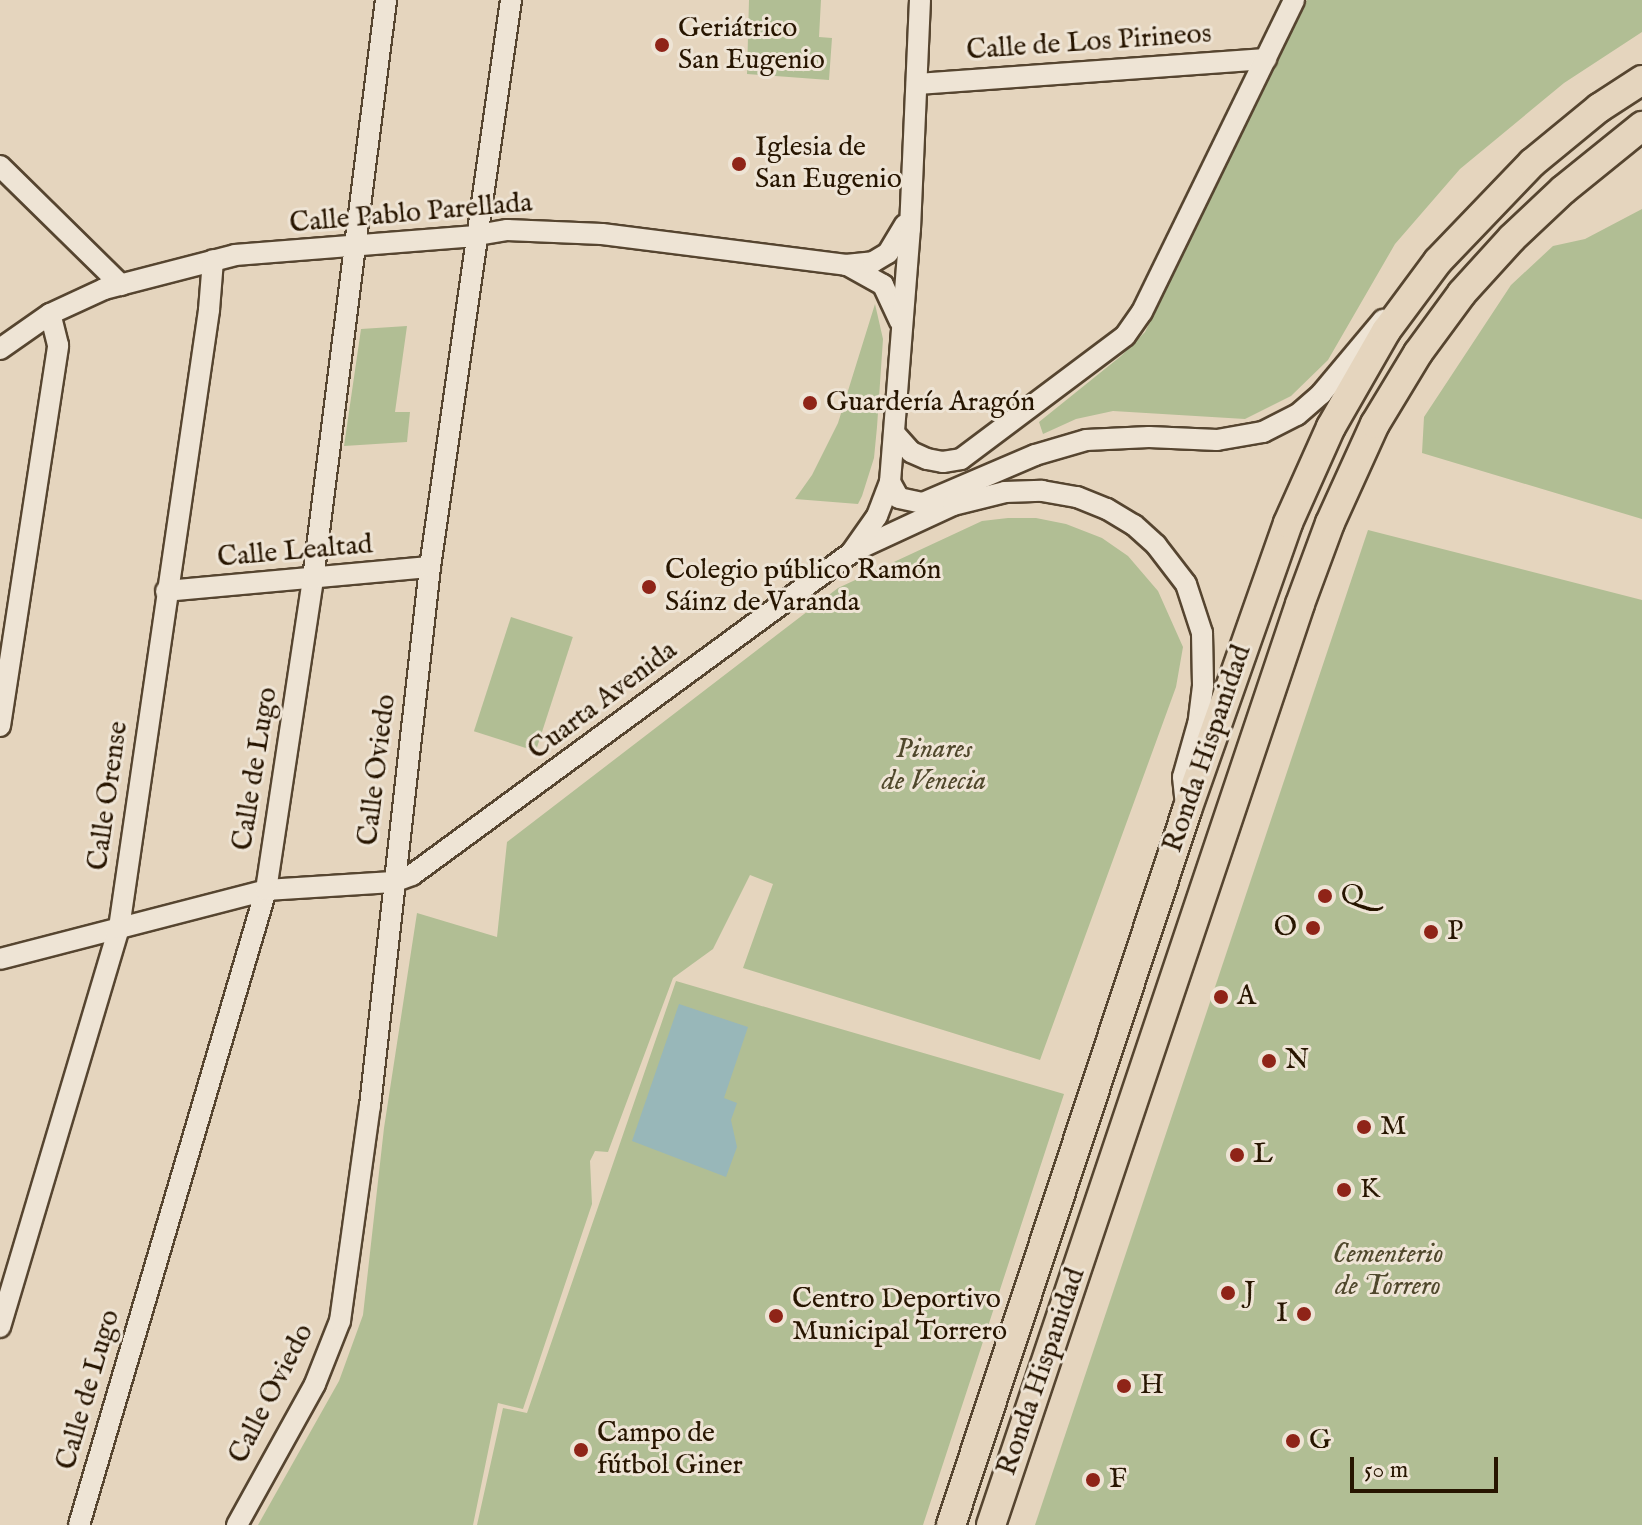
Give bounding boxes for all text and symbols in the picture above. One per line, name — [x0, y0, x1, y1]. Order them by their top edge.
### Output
place label: Geriátrico San Eugenio — [678, 12, 825, 78]
street label: Calle de Los Pirineos — [965, 18, 1213, 68]
marker: Geriátrico San Eugenio — [653, 36, 671, 54]
place label: Iglesia de San Eugenio — [755, 131, 902, 197]
marker: Iglesia de San Eugenio — [730, 155, 748, 173]
street label: Calle Pablo Parellada — [288, 187, 534, 241]
place label: Guardería Aragón — [826, 386, 1035, 420]
marker: Guardería Aragón — [801, 394, 819, 412]
street label: Calle Lealtad — [216, 528, 374, 576]
place label: Colegio público Ramón Sáinz de Varanda — [665, 554, 941, 620]
marker: Colegio público Ramón Sáinz de Varanda — [640, 578, 658, 596]
street label: Cuarta Avenida — [522, 634, 684, 768]
street label: Ronda Hispanidad — [1157, 641, 1259, 857]
street label: Calle de Lugo — [227, 685, 285, 853]
street label: Calle Oviedo — [352, 692, 404, 848]
street label: Calle Orense — [82, 719, 136, 873]
park label: Pinares de Venecia — [882, 733, 986, 799]
place label: Q — [1341, 879, 1364, 913]
marker: Q — [1316, 887, 1334, 905]
place label: O — [1274, 911, 1297, 945]
place label: P — [1447, 915, 1463, 949]
marker: O — [1304, 919, 1322, 937]
marker: P — [1422, 923, 1440, 941]
place label: A — [1237, 980, 1256, 1014]
marker: A — [1212, 988, 1230, 1006]
place label: N — [1285, 1044, 1309, 1078]
marker: N — [1260, 1052, 1278, 1070]
place label: M — [1380, 1110, 1406, 1144]
marker: M — [1355, 1118, 1373, 1136]
place label: L — [1253, 1138, 1273, 1172]
marker: L — [1228, 1146, 1246, 1164]
place label: K — [1360, 1173, 1380, 1207]
marker: K — [1335, 1181, 1353, 1199]
park label: Cementerio de Torrero — [1332, 1238, 1444, 1304]
street label: Ronda Hispanidad — [991, 1264, 1093, 1480]
place label: J — [1244, 1276, 1255, 1310]
place label: Centro Deportivo Municipal Torrero — [792, 1283, 1007, 1349]
marker: J — [1219, 1284, 1237, 1302]
place label: I — [1276, 1297, 1288, 1331]
marker: I — [1295, 1305, 1313, 1323]
street label: Calle de Lugo — [50, 1306, 128, 1474]
marker: Centro Deportivo Municipal Torrero — [767, 1307, 785, 1325]
street label: Calle Oviedo — [222, 1319, 322, 1469]
place label: H — [1140, 1369, 1164, 1403]
marker: H — [1115, 1377, 1133, 1395]
place label: Campo de fútbol Giner — [597, 1417, 743, 1483]
place label: G — [1309, 1424, 1331, 1458]
marker: G — [1284, 1432, 1302, 1450]
marker: Campo de fútbol Giner — [572, 1441, 590, 1459]
scale bar — [1354, 1441, 1502, 1491]
text: 50 m — [1364, 1455, 1408, 1486]
place label: F — [1109, 1463, 1127, 1497]
marker: F — [1084, 1471, 1102, 1489]

